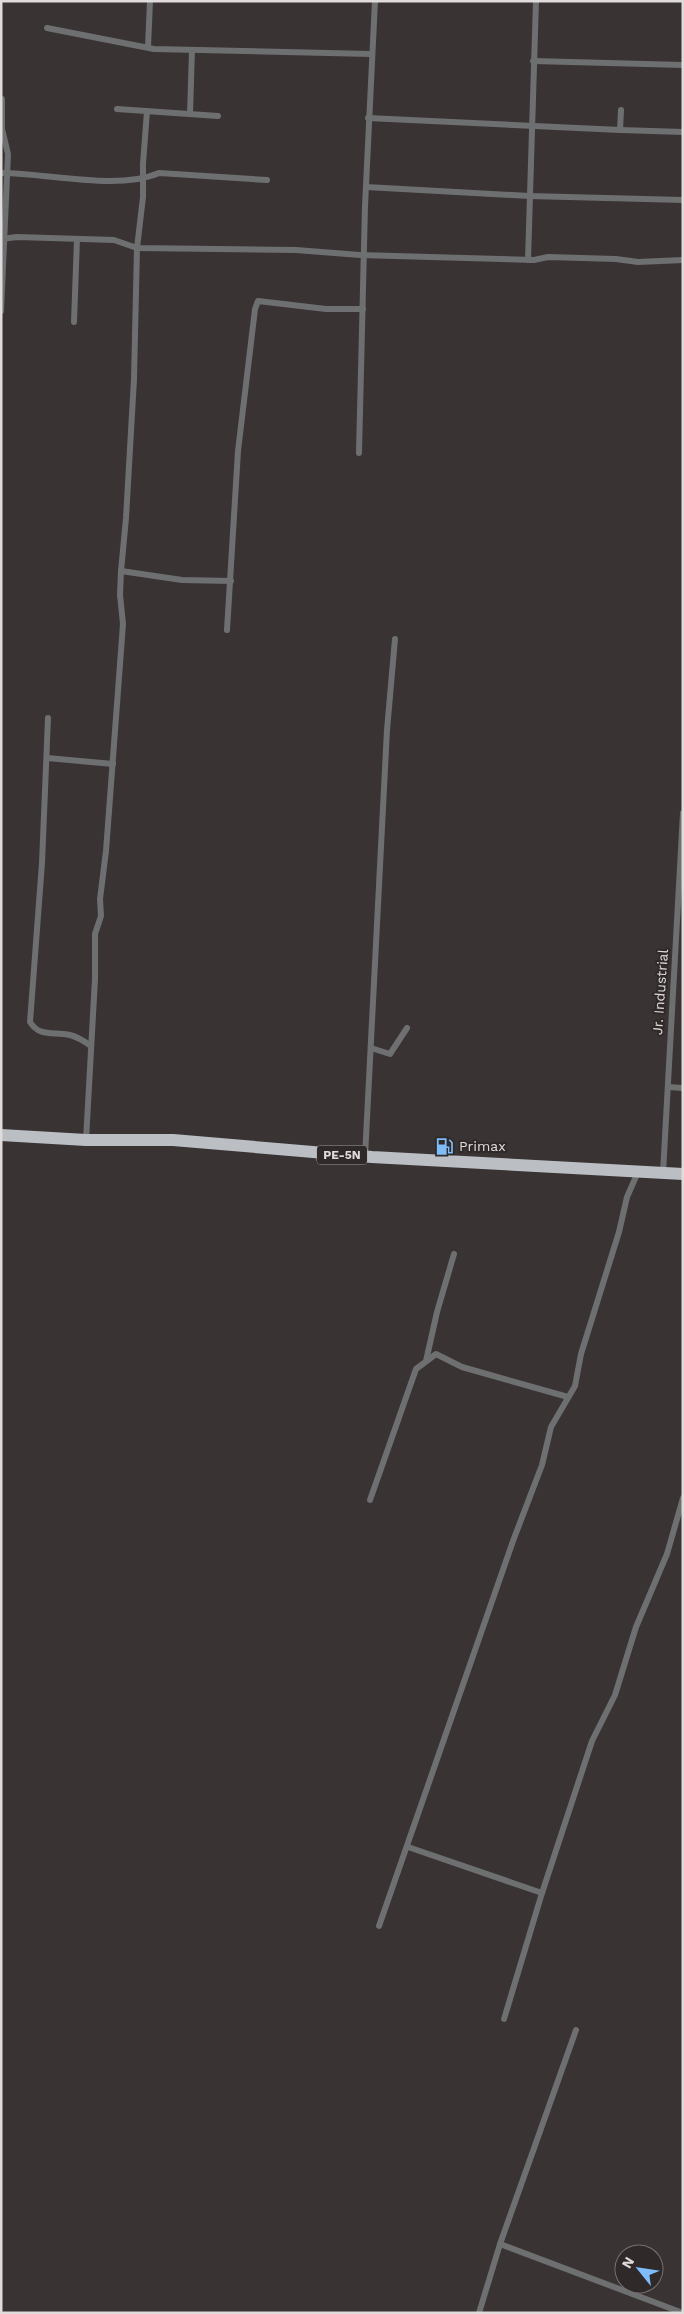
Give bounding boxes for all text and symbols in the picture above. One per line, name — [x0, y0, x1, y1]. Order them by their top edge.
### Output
street label: Jr. Industrial — [649, 948, 671, 1035]
fuel station icon: Primax — [435, 1136, 455, 1156]
place label: Primax — [459, 1138, 506, 1154]
road number: PE-5N — [317, 1146, 367, 1164]
north arrow — [614, 2244, 664, 2294]
text: N — [618, 2254, 637, 2271]

